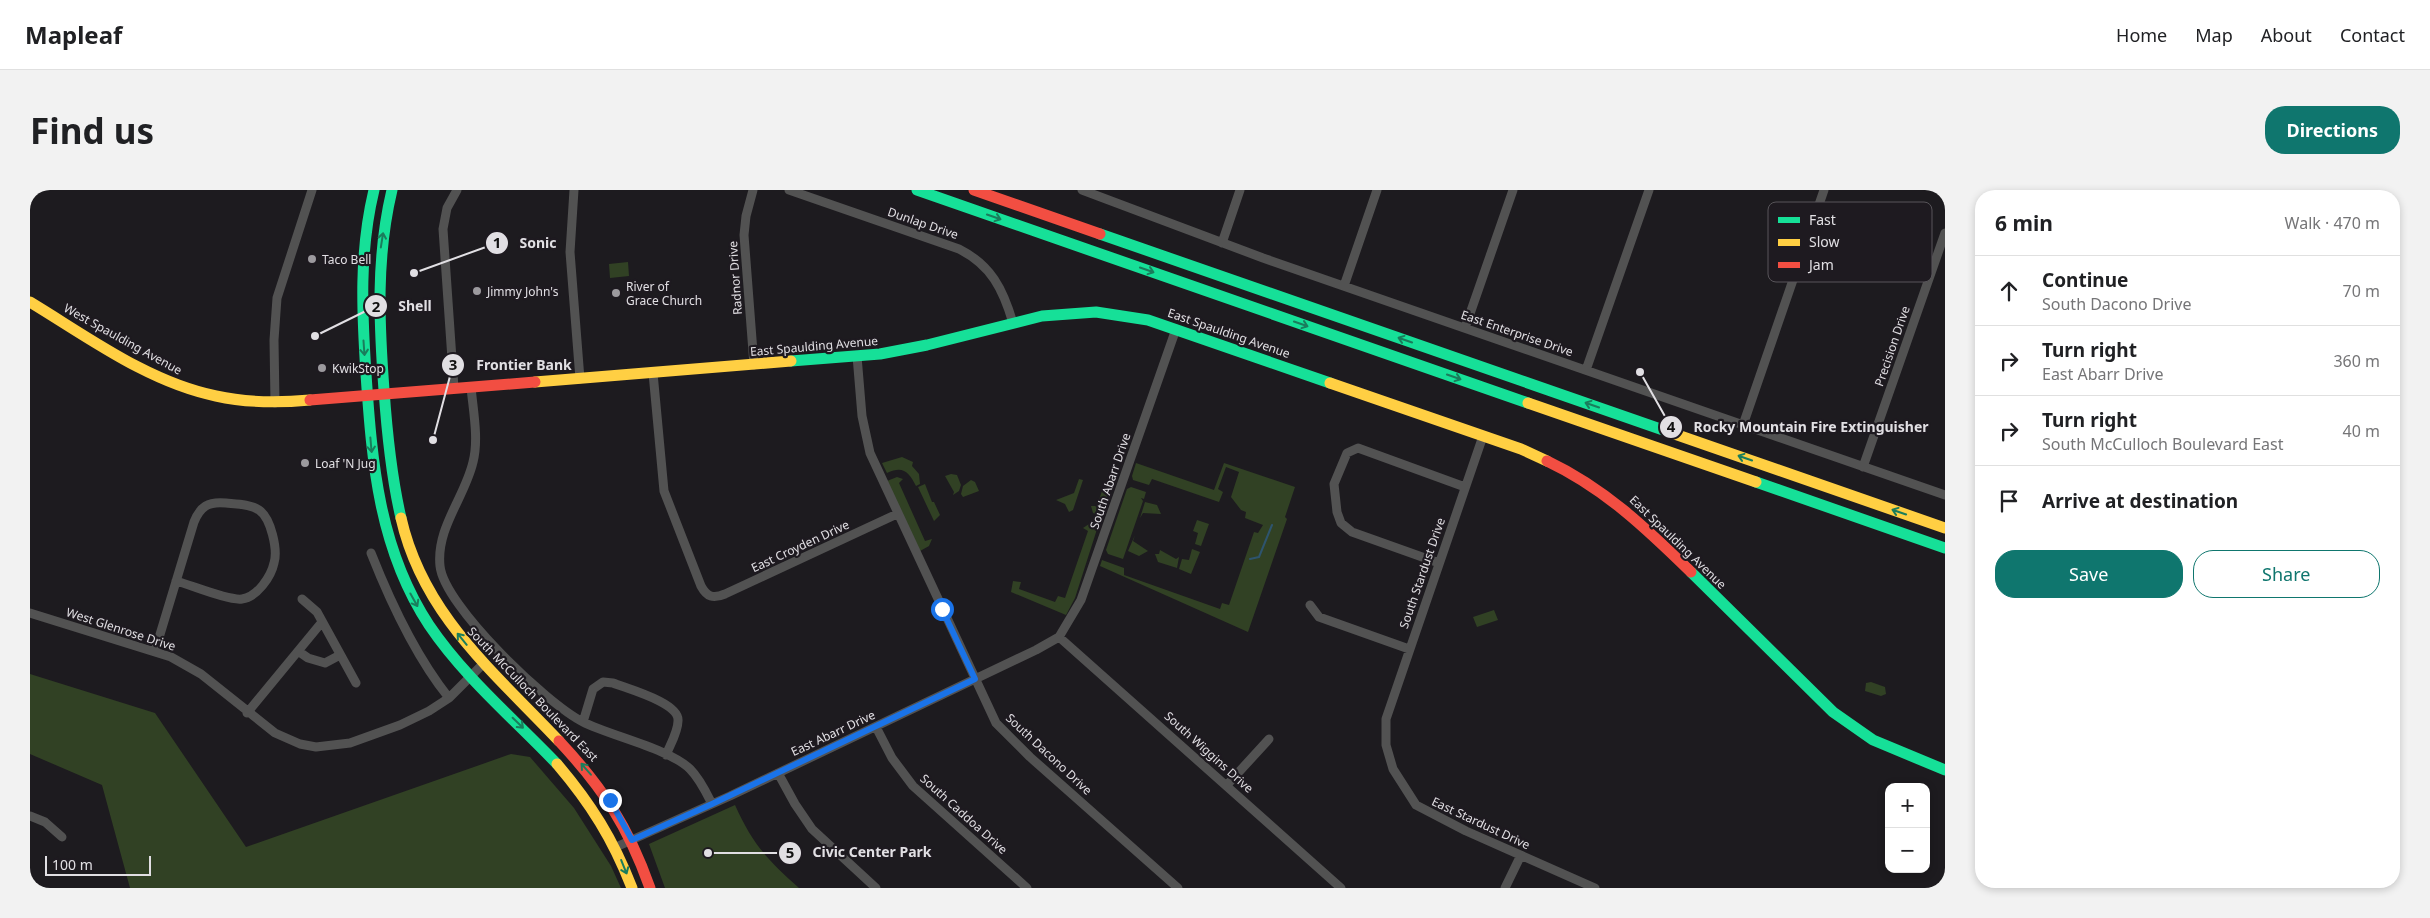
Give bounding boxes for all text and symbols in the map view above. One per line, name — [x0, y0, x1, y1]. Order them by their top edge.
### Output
text: Mapleaf — [25, 18, 122, 51]
text: Home — [2116, 23, 2167, 47]
text: Map — [2195, 23, 2233, 47]
text: About — [2261, 23, 2312, 47]
text: Contact — [2340, 23, 2405, 47]
button: Directions — [2265, 106, 2400, 154]
text: Find us — [30, 107, 154, 154]
legend — [1768, 202, 1932, 282]
street label: Dunlap Drive — [885, 203, 961, 243]
text: 6 min — [1995, 209, 2053, 237]
text: Fast — [1809, 210, 1836, 229]
text: Walk · 470 m — [2285, 212, 2380, 234]
one-way arrow — [986, 213, 1001, 222]
callout: Sonic — [485, 228, 567, 257]
one-way arrow — [377, 232, 387, 248]
text: 1 — [493, 232, 501, 252]
text: Slow — [1809, 232, 1840, 251]
text: Sonic — [520, 233, 556, 252]
street label: Radnor Drive — [724, 240, 746, 316]
place label: Taco Bell — [322, 251, 371, 268]
marker: Taco Bell — [306, 253, 318, 265]
text: Jam — [1807, 255, 1834, 274]
one-way arrow — [1139, 266, 1155, 275]
text: Continue — [2042, 267, 2128, 293]
icon: ahead — [1995, 277, 2023, 305]
place label: River of Grace Church — [626, 278, 702, 309]
text: 70 m — [2343, 280, 2380, 302]
place label: Jimmy John's — [486, 283, 559, 300]
marker: Jimmy John's — [471, 285, 483, 297]
marker: River of Grace Church — [610, 287, 622, 299]
callout: Shell — [363, 292, 442, 321]
text: South Dacono Drive — [2042, 293, 2192, 315]
text: 2 — [372, 296, 381, 316]
text: Shell — [398, 296, 432, 315]
street label: West Spaulding Avenue — [61, 299, 185, 379]
street label: Precision Drive — [1870, 303, 1914, 388]
street label: East Spaulding Avenue — [1166, 304, 1293, 362]
street label: East Enterprise Drive — [1459, 306, 1576, 360]
one-way arrow — [1293, 320, 1308, 329]
street label: East Spaulding Avenue — [749, 332, 879, 360]
one-way arrow — [1398, 335, 1414, 344]
text: Turn right — [2042, 337, 2137, 363]
one-way arrow — [359, 340, 369, 356]
icon: right — [1995, 347, 2023, 375]
callout: Frontier Bank — [441, 350, 581, 379]
text: 360 m — [2333, 350, 2380, 372]
text: 3 — [449, 354, 457, 374]
text: Frontier Bank — [476, 355, 572, 374]
place label: KwikStop — [332, 360, 384, 377]
marker: KwikStop — [316, 362, 328, 374]
text: East Abarr Drive — [2042, 363, 2163, 385]
one-way arrow — [1446, 373, 1462, 382]
one-way arrow — [1585, 400, 1600, 409]
text: Turn right — [2042, 407, 2137, 433]
callout: Rocky Mountain Fire Extinguisher — [1658, 413, 1938, 442]
text: 4 — [1667, 416, 1676, 436]
text: Rocky Mountain Fire Extinguisher — [1693, 417, 1929, 436]
icon: right — [1995, 417, 2023, 445]
text: 40 m — [2343, 420, 2380, 442]
street label: South Abarr Drive — [1086, 430, 1134, 531]
text: South McCulloch Boulevard East — [2042, 433, 2284, 455]
one-way arrow — [366, 436, 375, 452]
one-way arrow — [1738, 453, 1754, 462]
place label: Loaf 'N Jug — [315, 455, 376, 472]
marker: Loaf 'N Jug — [299, 457, 311, 469]
icon: arrive — [1995, 487, 2023, 515]
text: Arrive at destination — [2042, 488, 2238, 514]
street label: East Spaulding Avenue — [1626, 491, 1730, 593]
one-way arrow — [1891, 506, 1907, 516]
street label: South Stardust Drive — [1395, 515, 1449, 631]
street label: East Croyden Drive — [748, 516, 852, 576]
button: Save — [1995, 550, 2183, 598]
button: Share — [2193, 550, 2380, 598]
one-way arrow — [409, 592, 419, 607]
route start — [931, 598, 954, 621]
street label: West Glenrose Drive — [64, 603, 178, 655]
street label: South McCulloch Boulevard East — [464, 623, 602, 766]
one-way arrow — [456, 633, 467, 646]
street label: East Abarr Drive — [788, 706, 878, 760]
street label: South Wiggins Drive — [1161, 707, 1257, 797]
street label: South Dacono Drive — [1002, 710, 1096, 799]
one-way arrow — [512, 717, 525, 729]
one-way arrow — [581, 762, 592, 775]
street label: South Caddoa Drive — [917, 770, 1011, 858]
map controls — [1885, 783, 1930, 873]
button: + — [1885, 783, 1930, 828]
route end — [599, 789, 622, 812]
street label: East Stardust Drive — [1429, 793, 1533, 853]
button: − — [1885, 828, 1930, 873]
callout: Civic Center Park — [777, 838, 941, 867]
text: 5 — [786, 842, 794, 862]
text: Civic Center Park — [812, 842, 932, 861]
scale bar — [45, 853, 151, 876]
text: 100 m — [52, 855, 93, 874]
one-way arrow — [620, 859, 629, 874]

